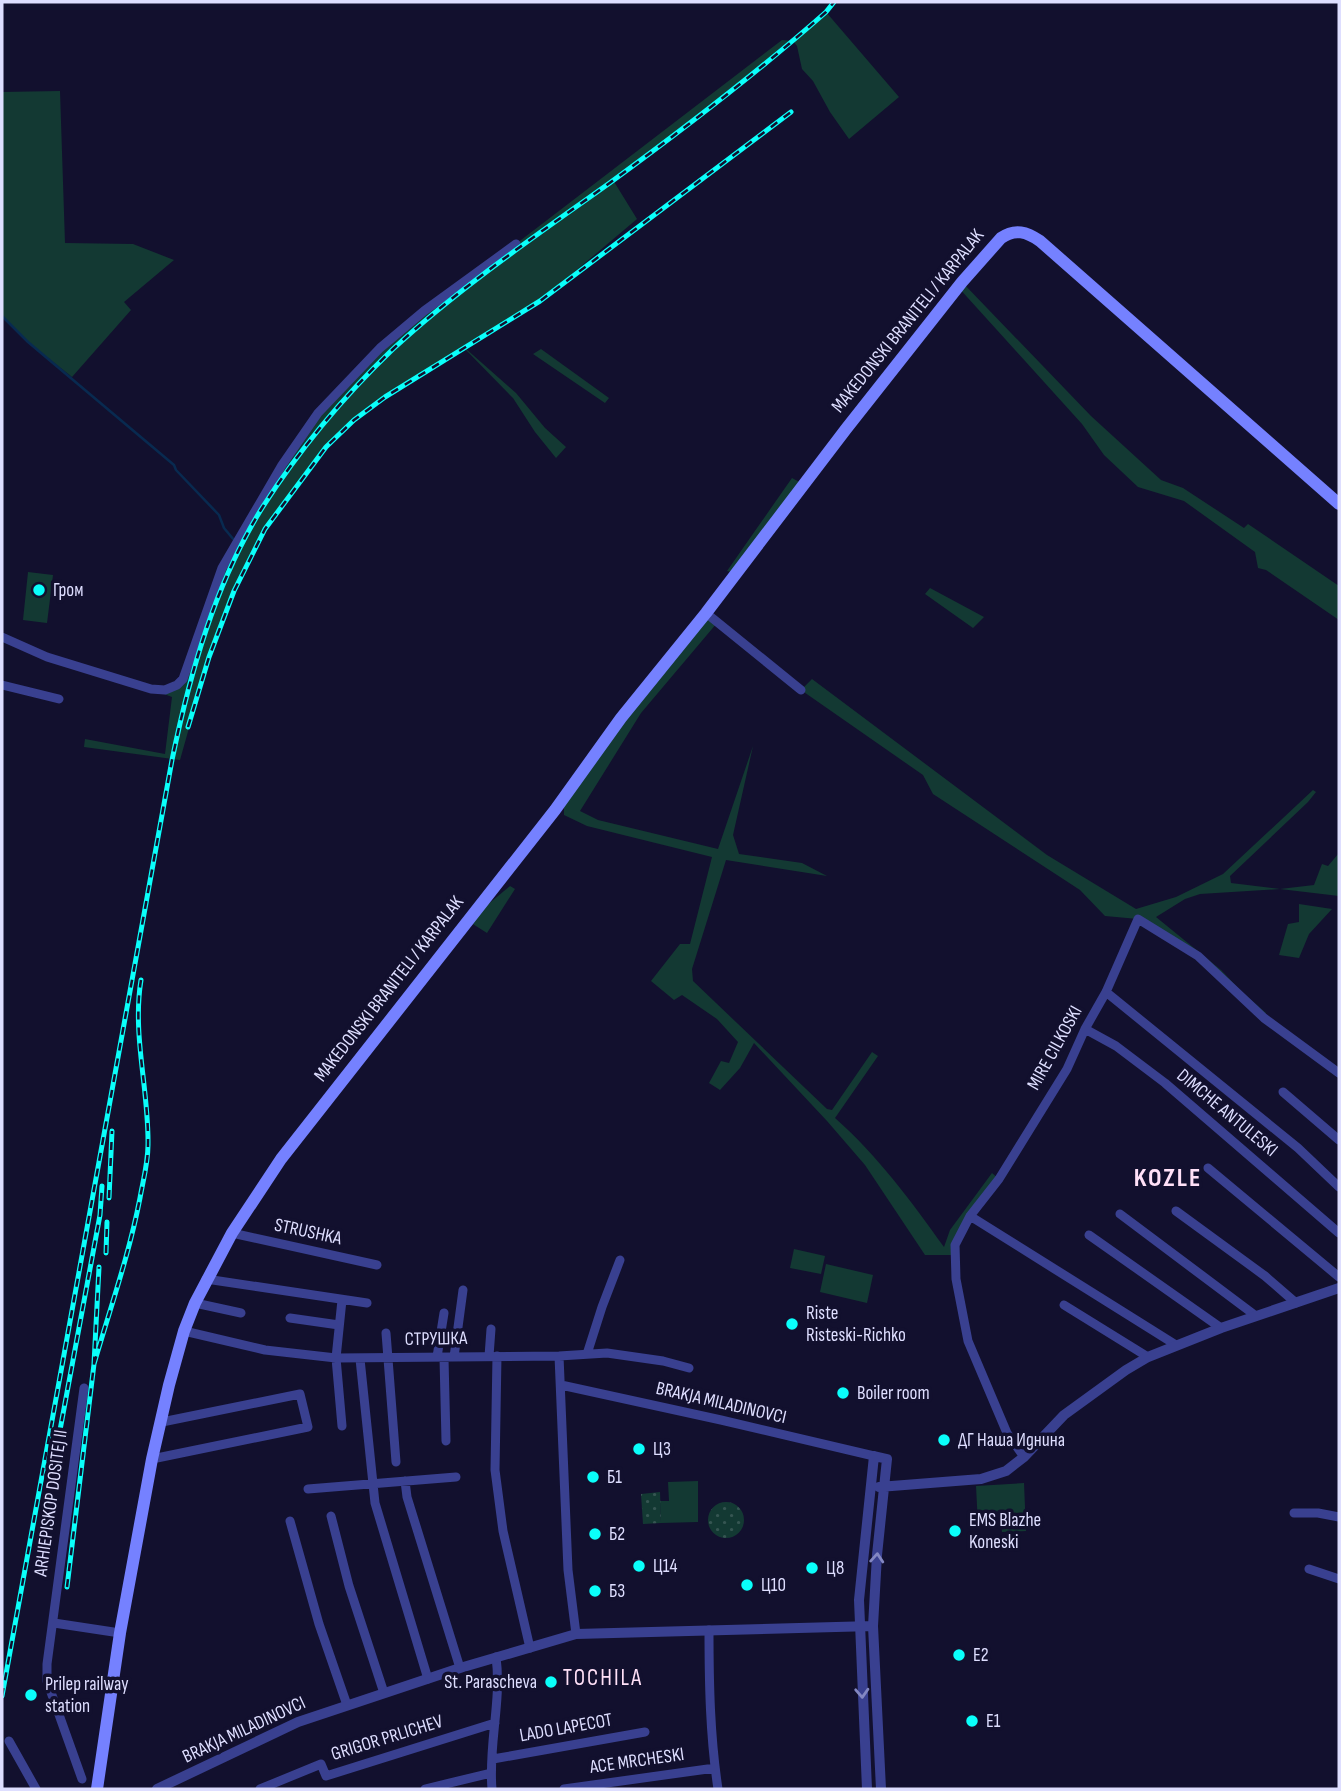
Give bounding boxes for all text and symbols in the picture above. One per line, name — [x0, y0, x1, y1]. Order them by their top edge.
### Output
street label: MAKEDONSKI BRANITELI / KARPALAK — [827, 224, 989, 417]
place label: Гром — [53, 579, 84, 602]
marker: Гром — [31, 582, 47, 598]
street label: MAKEDONSKI BRANITELI / KARPALAK — [309, 891, 469, 1087]
street label: MIRE CILKOSKI — [1022, 1002, 1088, 1094]
street label: DIMCHE ANTULESKI — [1172, 1064, 1282, 1162]
district label: KOZLE — [1134, 1163, 1202, 1194]
street label: STRUSHKA — [272, 1214, 345, 1251]
place label: Riste Risteski-Richko — [806, 1302, 906, 1347]
marker: Riste Risteski-Richko — [784, 1316, 800, 1332]
street label: СТРУШКА — [404, 1327, 468, 1351]
street label: BRAKJA MILADINOVCI — [654, 1377, 788, 1429]
place label: Boiler room — [857, 1382, 930, 1405]
marker: Boiler room — [835, 1385, 851, 1401]
street label: ARHIEPISKOP DOSITEJ II — [29, 1428, 73, 1579]
place label: ДГ Наша Иднина — [958, 1429, 1065, 1452]
marker: ДГ Наша Иднина — [936, 1432, 952, 1448]
place label: Ц3 — [653, 1438, 671, 1461]
marker: Ц3 — [631, 1441, 647, 1457]
place label: Б1 — [607, 1466, 622, 1489]
marker: Б1 — [585, 1469, 601, 1485]
place label: EMS Blazhe Koneski — [969, 1509, 1041, 1554]
place label: Б2 — [609, 1523, 625, 1546]
marker: EMS Blazhe Koneski — [947, 1523, 963, 1539]
marker: Б2 — [587, 1526, 603, 1542]
one-way arrow — [869, 1552, 884, 1563]
place label: Ц14 — [653, 1555, 677, 1578]
place label: Ц8 — [826, 1557, 844, 1580]
marker: Ц14 — [631, 1558, 647, 1574]
marker: Ц8 — [804, 1560, 820, 1576]
place label: Ц10 — [761, 1574, 786, 1597]
marker: Ц10 — [739, 1577, 755, 1593]
place label: Б3 — [609, 1580, 625, 1603]
marker: Б3 — [587, 1583, 603, 1599]
place label: E2 — [973, 1644, 989, 1667]
marker: E2 — [951, 1647, 967, 1663]
district label: TOCHILA — [563, 1664, 643, 1692]
place label: St. Parascheva — [444, 1671, 537, 1694]
place label: Prilep railway station — [45, 1673, 129, 1718]
marker: St. Parascheva — [543, 1674, 559, 1690]
marker: Prilep railway station — [23, 1687, 39, 1703]
one-way arrow — [855, 1688, 870, 1699]
street label: BRAKJA MILADINOVCI — [179, 1691, 309, 1769]
street label: LADO LAPECOT — [518, 1708, 615, 1747]
street label: GRIGOR PRLICHEV — [328, 1710, 446, 1766]
place label: E1 — [986, 1710, 1001, 1733]
marker: E1 — [964, 1713, 980, 1729]
street label: ACE MRCHESKI — [587, 1743, 686, 1779]

